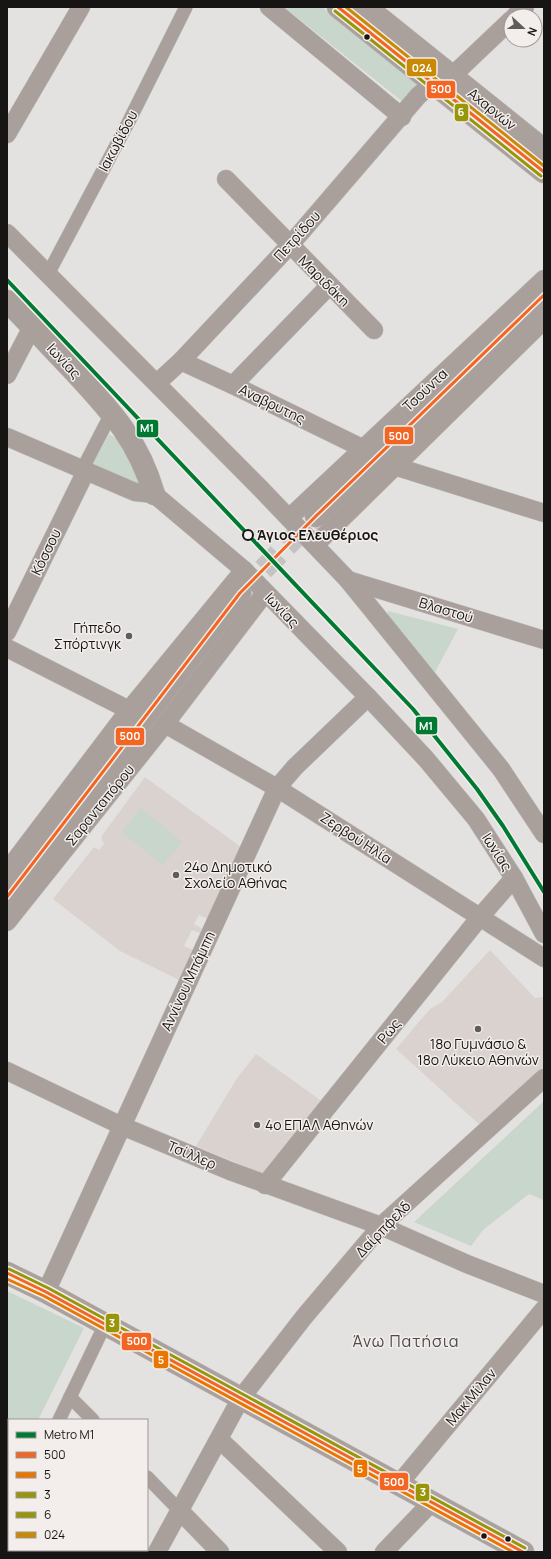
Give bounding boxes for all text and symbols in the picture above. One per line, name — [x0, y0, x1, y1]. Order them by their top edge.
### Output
north arrow — [503, 8, 543, 48]
text: N — [524, 25, 541, 38]
unlabelled marker — [362, 32, 372, 42]
line badge: 024 — [406, 58, 437, 77]
text: 024 — [412, 60, 432, 75]
line badge: 500 — [426, 80, 456, 99]
text: 500 — [431, 81, 451, 96]
street label: Αχαρνών — [464, 83, 520, 134]
line badge: 6 — [454, 103, 469, 122]
text: 6 — [458, 104, 465, 119]
street label: Ιακωβίδου — [94, 107, 142, 175]
street label: Πετρίδου — [269, 206, 324, 265]
street label: Μαριδάκη — [295, 251, 354, 310]
street label: Ιωνίας — [43, 339, 86, 383]
street label: Τσούντα — [398, 364, 451, 415]
street label: Αναβρυτης — [236, 379, 309, 428]
line badge: Μ1 — [136, 419, 159, 438]
text: Μ1 — [140, 420, 154, 435]
line badge: 500 — [384, 426, 414, 445]
text: 500 — [389, 428, 409, 443]
street label: Κόσσου — [26, 525, 65, 578]
place label: Άγιος Ελευθέριος — [257, 525, 378, 544]
marker: Άγιος Ελευθέριος — [242, 529, 254, 541]
street label: Ιωνίας — [261, 588, 304, 631]
street label: Βλαστού — [417, 592, 476, 627]
place label: Γήπεδο Σπόρτινγκ — [54, 618, 122, 653]
marker: Γήπεδο Σπόρτινγκ — [124, 631, 134, 641]
line badge: Μ1 — [415, 716, 438, 735]
text: Μ1 — [419, 718, 433, 733]
line badge: 500 — [115, 727, 145, 746]
text: 500 — [120, 728, 140, 743]
street label: Σαρανταπόρου — [61, 760, 138, 849]
street label: Ζερβού Ηλία — [317, 807, 396, 868]
street label: Ιωνίας — [478, 829, 517, 875]
place label: 24ο Δημοτικό Σχολείο Αθήνας — [184, 857, 288, 892]
marker: 24ο Δημοτικό Σχολείο Αθήνας — [171, 870, 181, 880]
street label: Αννίνου Μπάμπη — [156, 928, 219, 1034]
street label: Ρως — [373, 1014, 405, 1047]
marker: 18ο Γυμνάσιο & 18ο Λύκειο Αθηνών — [473, 1024, 483, 1034]
place label: 18ο Γυμνάσιο & 18ο Λύκειο Αθηνών — [417, 1034, 539, 1069]
place label: 4ο ΕΠΑΛ Αθηνών — [265, 1115, 373, 1134]
marker: 4ο ΕΠΑΛ Αθηνών — [252, 1120, 262, 1130]
street label: Τσίλλερ — [165, 1136, 219, 1173]
street label: Δαίρπφελδ — [351, 1196, 414, 1261]
line badge: 3 — [105, 1313, 120, 1333]
text: 3 — [109, 1315, 115, 1330]
district label: Άνω Πατήσια — [352, 1330, 460, 1352]
line badge: 500 — [121, 1332, 152, 1351]
text: 500 — [127, 1333, 147, 1348]
line badge: 5 — [153, 1350, 169, 1369]
text: 5 — [158, 1352, 164, 1367]
street label: Μακ Μίλαν — [441, 1364, 500, 1429]
legend — [8, 1419, 148, 1551]
text: Metro Μ1 — [44, 1426, 94, 1443]
text: 500 — [44, 1446, 66, 1463]
line badge: 5 — [353, 1459, 368, 1478]
text: 5 — [357, 1461, 363, 1476]
text: 5 — [44, 1466, 51, 1483]
line badge: 500 — [379, 1472, 409, 1491]
text: 500 — [384, 1474, 404, 1489]
line badge: 3 — [415, 1483, 430, 1502]
text: 3 — [420, 1484, 426, 1499]
text: 3 — [44, 1486, 51, 1503]
text: 6 — [44, 1506, 51, 1523]
text: 024 — [44, 1526, 65, 1543]
unlabelled marker — [479, 1531, 489, 1541]
unlabelled marker — [503, 1534, 513, 1544]

